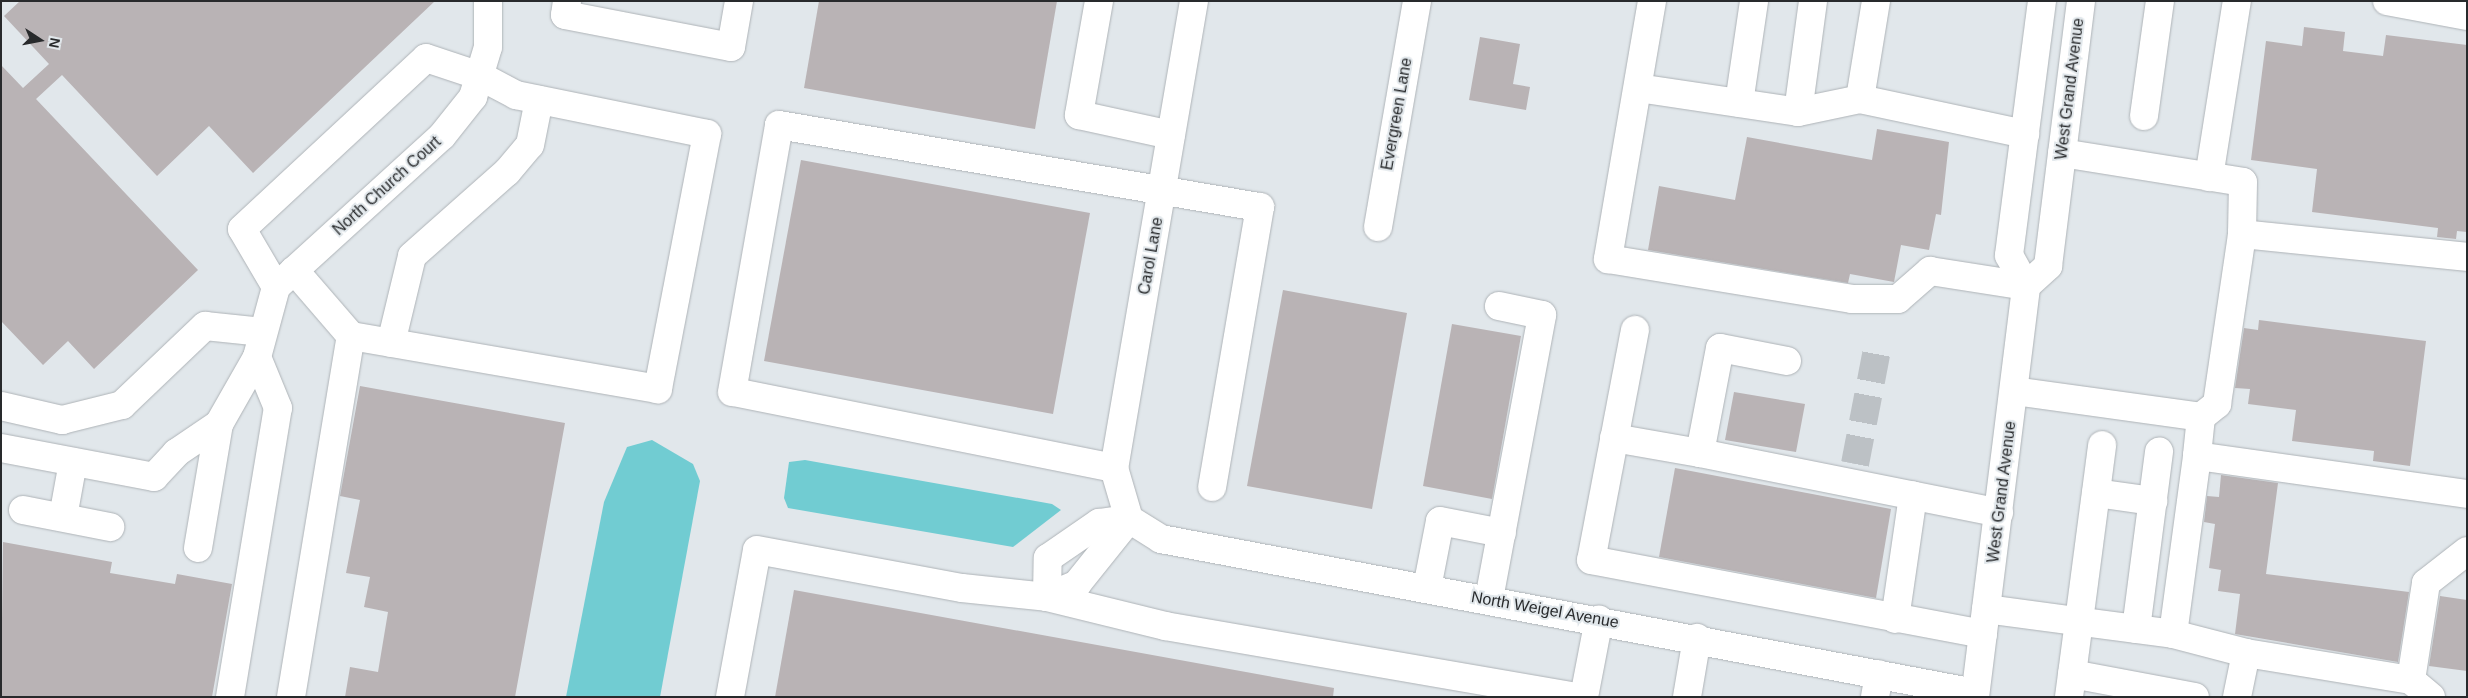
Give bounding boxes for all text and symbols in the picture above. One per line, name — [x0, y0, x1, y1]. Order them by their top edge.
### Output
north arrow — [15, 15, 65, 65]
street label: West Grand Avenue — [2052, 17, 2088, 161]
text: N — [46, 36, 64, 49]
street label: Evergreen Lane — [1378, 56, 1416, 172]
street label: North Church Court — [329, 132, 445, 240]
street label: Carol Lane — [1135, 216, 1167, 296]
street label: West Grand Avenue — [1984, 420, 2020, 564]
street label: North Weigel Avenue — [1469, 587, 1621, 633]

